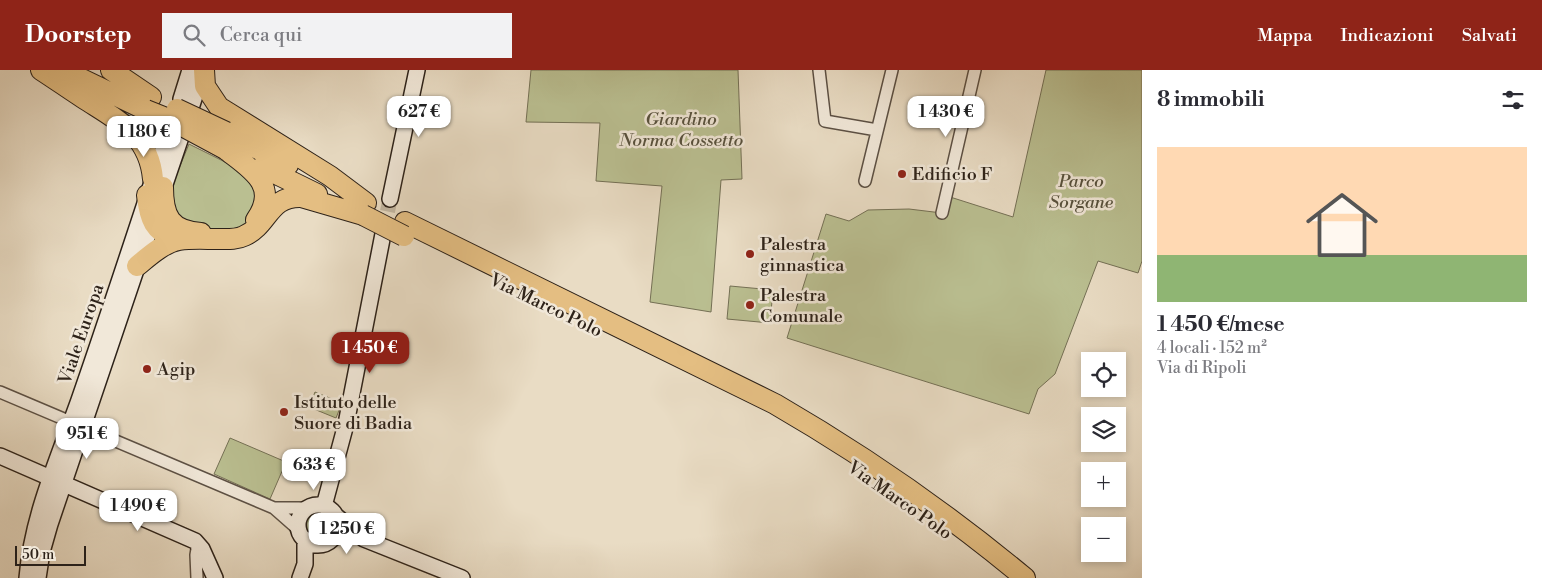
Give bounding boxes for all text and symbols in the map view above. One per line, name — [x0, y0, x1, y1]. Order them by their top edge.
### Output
search box — [162, 13, 512, 58]
text: Doorstep — [25, 20, 132, 50]
icon: search — [180, 21, 208, 49]
text: Cerca qui — [220, 23, 302, 47]
text: Mappa — [1258, 24, 1312, 47]
text: Indicazioni — [1340, 24, 1434, 47]
text: Salvati — [1462, 24, 1517, 47]
icon: filters — [1499, 86, 1527, 114]
text: 8 immobili — [1157, 87, 1265, 113]
pin: 627 € — [384, 96, 454, 138]
pin: 1 430 € — [900, 96, 992, 138]
text: 627 € — [398, 102, 440, 122]
text: 1 430 € — [918, 102, 974, 122]
park label: Giardino Norma Cossetto — [618, 108, 743, 152]
pin: 1 180 € — [98, 116, 190, 158]
text: 1 180 € — [118, 122, 170, 142]
place label: Edificio F — [912, 163, 992, 186]
marker: Edificio F — [896, 168, 908, 180]
park label: Parco Sorgane — [1049, 170, 1114, 214]
icon: home — [1297, 180, 1387, 270]
place label: Palestra ginnastica — [760, 233, 845, 277]
marker: Palestra ginnastica — [744, 248, 756, 260]
street label: Via Marco Polo — [485, 268, 606, 343]
street label: Viale Europa — [53, 280, 110, 388]
place label: Palestra Comunale — [760, 284, 843, 328]
marker: Palestra Comunale — [744, 299, 756, 311]
text: 1 450 €/mese — [1157, 312, 1285, 338]
pin: 1 450 € — [324, 332, 416, 374]
text: 1 450 € — [342, 338, 398, 358]
text: 4 locali · 152 m² — [1157, 338, 1267, 358]
map controls — [1081, 352, 1126, 562]
button: locate — [1081, 352, 1126, 397]
place label: Agip — [156, 358, 196, 381]
text: Via di Ripoli — [1157, 358, 1246, 378]
marker: Agip — [141, 363, 153, 375]
place label: Istituto delle Suore di Badia — [294, 391, 413, 435]
marker: Istituto delle Suore di Badia — [278, 406, 290, 418]
button: layers — [1081, 407, 1126, 452]
pin: 951 € — [52, 418, 122, 460]
text: 951 € — [67, 424, 107, 444]
pin: 633 € — [279, 448, 349, 491]
text: 633 € — [293, 455, 335, 475]
street label: Via Marco Polo — [842, 455, 957, 545]
button: + — [1081, 462, 1126, 507]
pin: 1 490 € — [92, 490, 184, 532]
text: 1 490 € — [110, 496, 166, 516]
pin: 1 250 € — [301, 512, 393, 555]
button: − — [1081, 517, 1126, 562]
text: 1 250 € — [320, 519, 374, 539]
scale bar — [15, 543, 86, 566]
text: 50 m — [22, 546, 54, 564]

